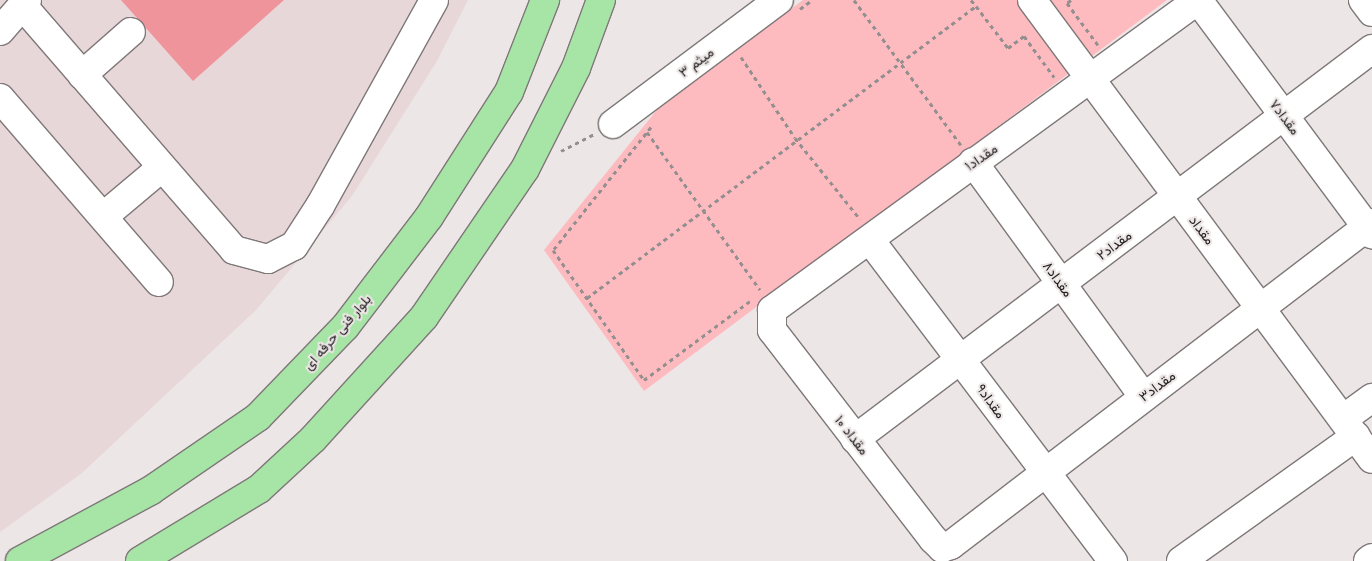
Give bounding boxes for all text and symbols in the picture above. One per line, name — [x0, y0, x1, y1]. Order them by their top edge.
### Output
street label: میثم ۳ — [675, 43, 717, 81]
street label: مقداد۷ — [1266, 96, 1304, 138]
street label: مقداد۱ — [961, 140, 1001, 174]
street label: مقداد — [1186, 212, 1218, 248]
street label: مقداد۲ — [1093, 227, 1135, 263]
street label: مقداد۸ — [1039, 258, 1077, 300]
street label: بلوار فنی حرفه ای — [300, 291, 374, 373]
street label: مقداد۳ — [1136, 367, 1178, 405]
street label: مقداد۹ — [973, 380, 1009, 422]
street label: مقداد ۱۰ — [831, 412, 873, 458]

